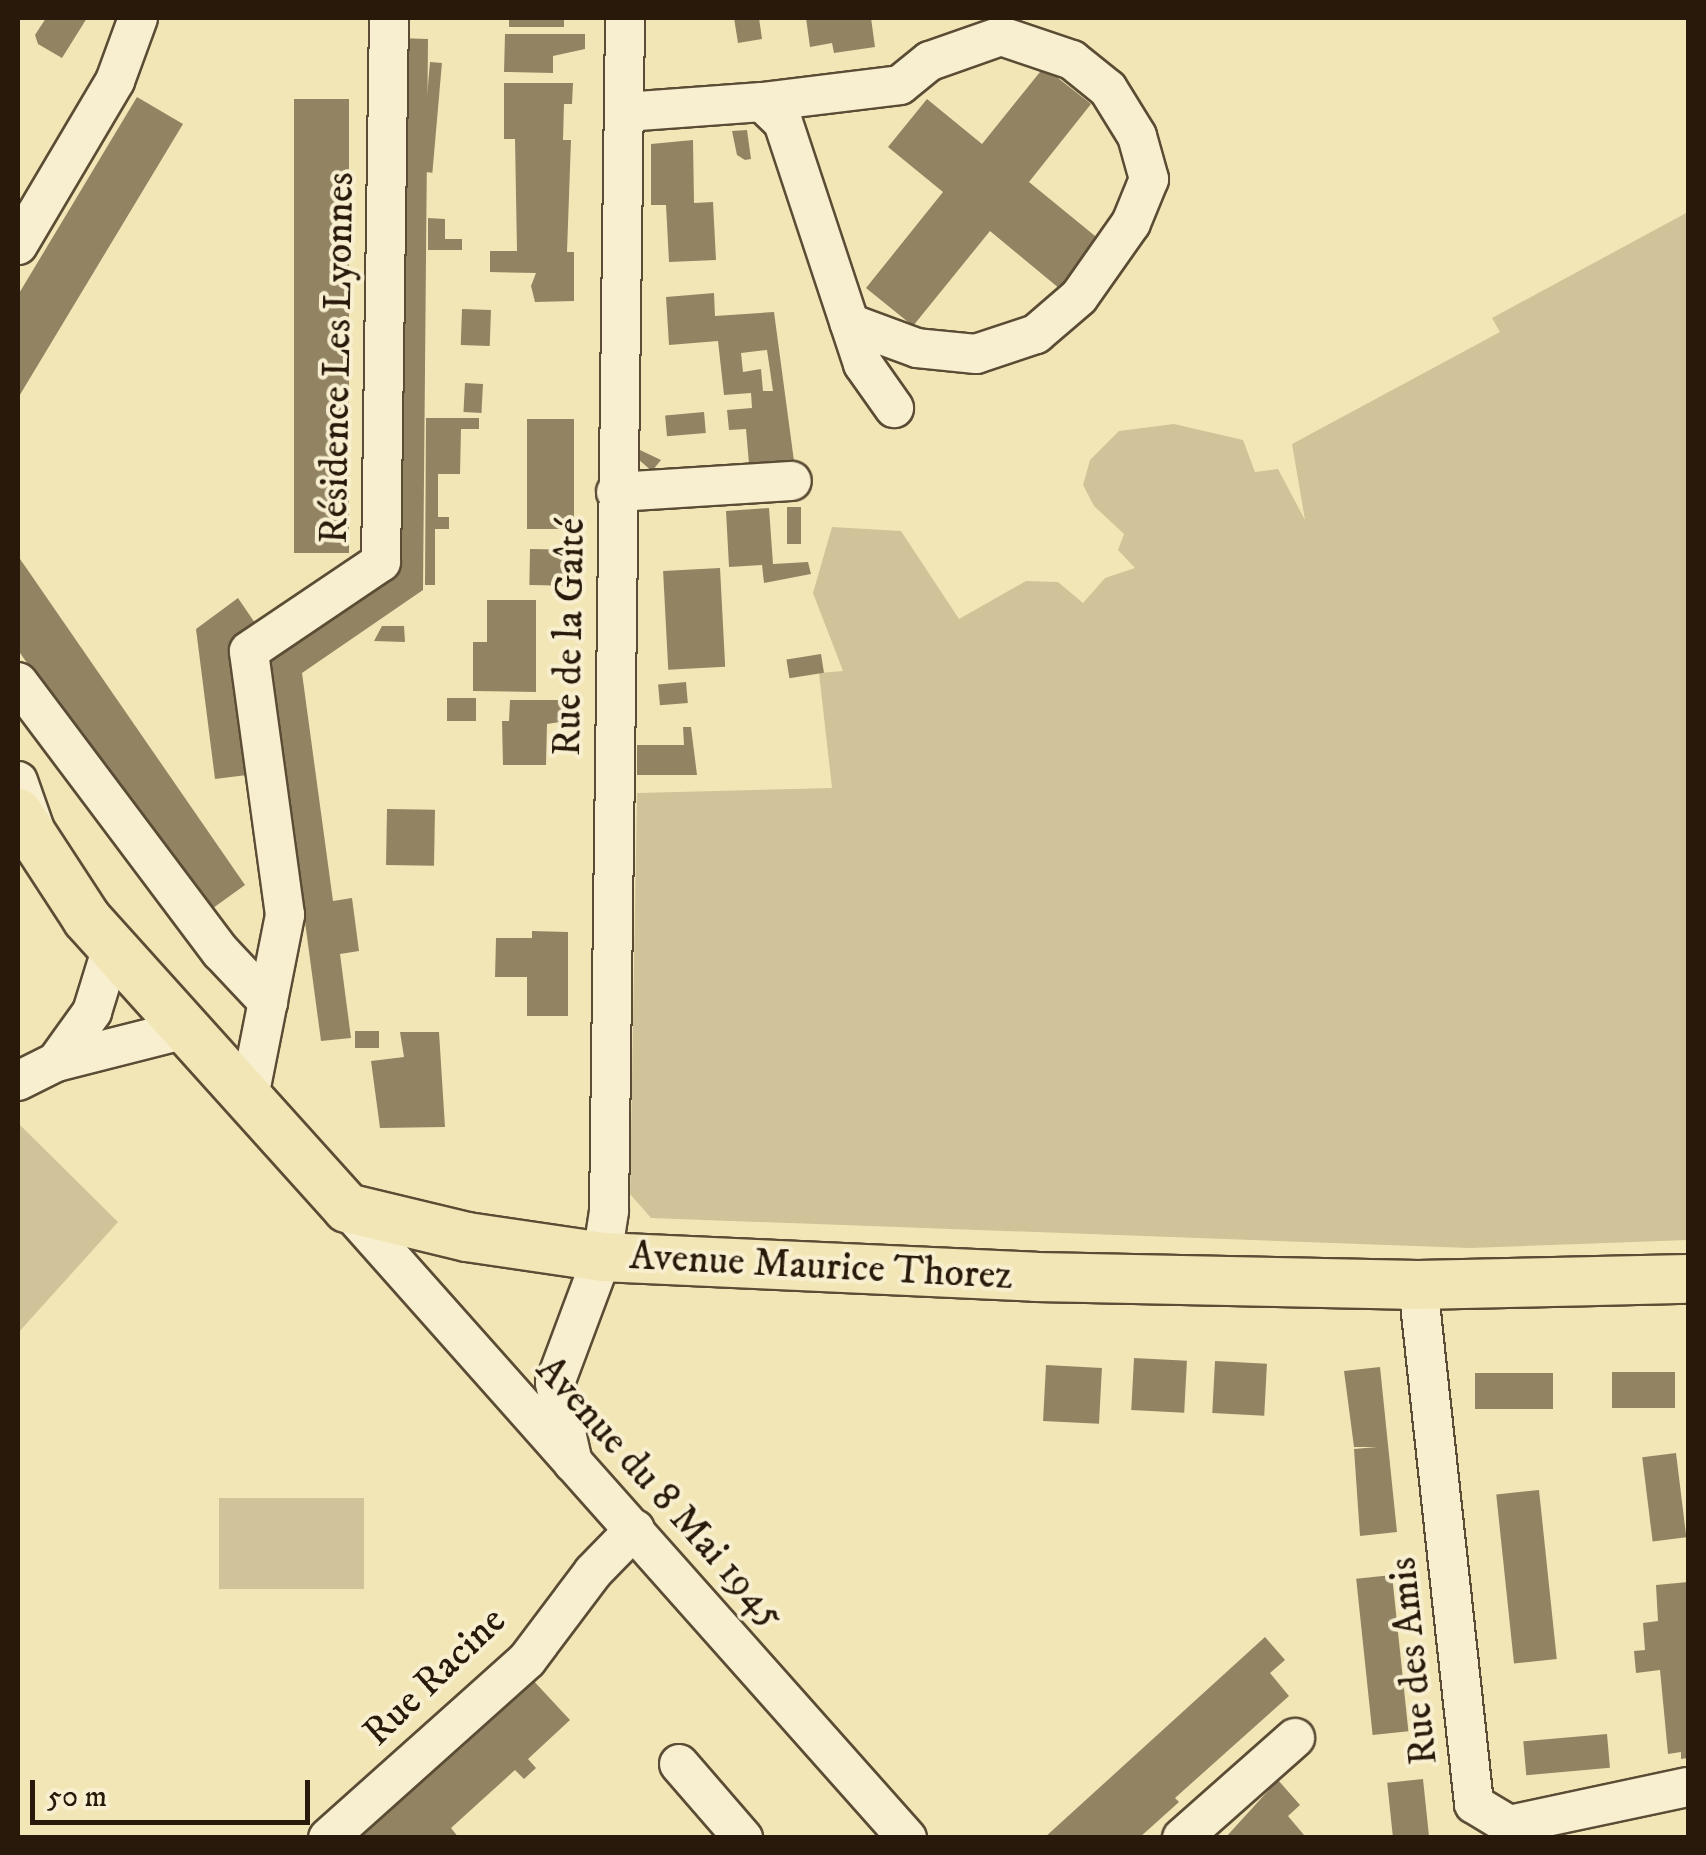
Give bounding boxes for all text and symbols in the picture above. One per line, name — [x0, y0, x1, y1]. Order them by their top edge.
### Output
street label: Résidence Les Lyonnes — [311, 172, 365, 544]
street label: Rue de la Gaîté — [544, 517, 596, 757]
street label: Avenue Maurice Thorez — [628, 1233, 1014, 1301]
street label: Avenue du 8 Mai 1945 — [525, 1347, 795, 1639]
street label: Rue des Amis — [1379, 1555, 1449, 1767]
street label: Rue Racine — [354, 1597, 516, 1757]
scale bar — [35, 1760, 315, 1822]
text: 50 m — [47, 1779, 107, 1816]

